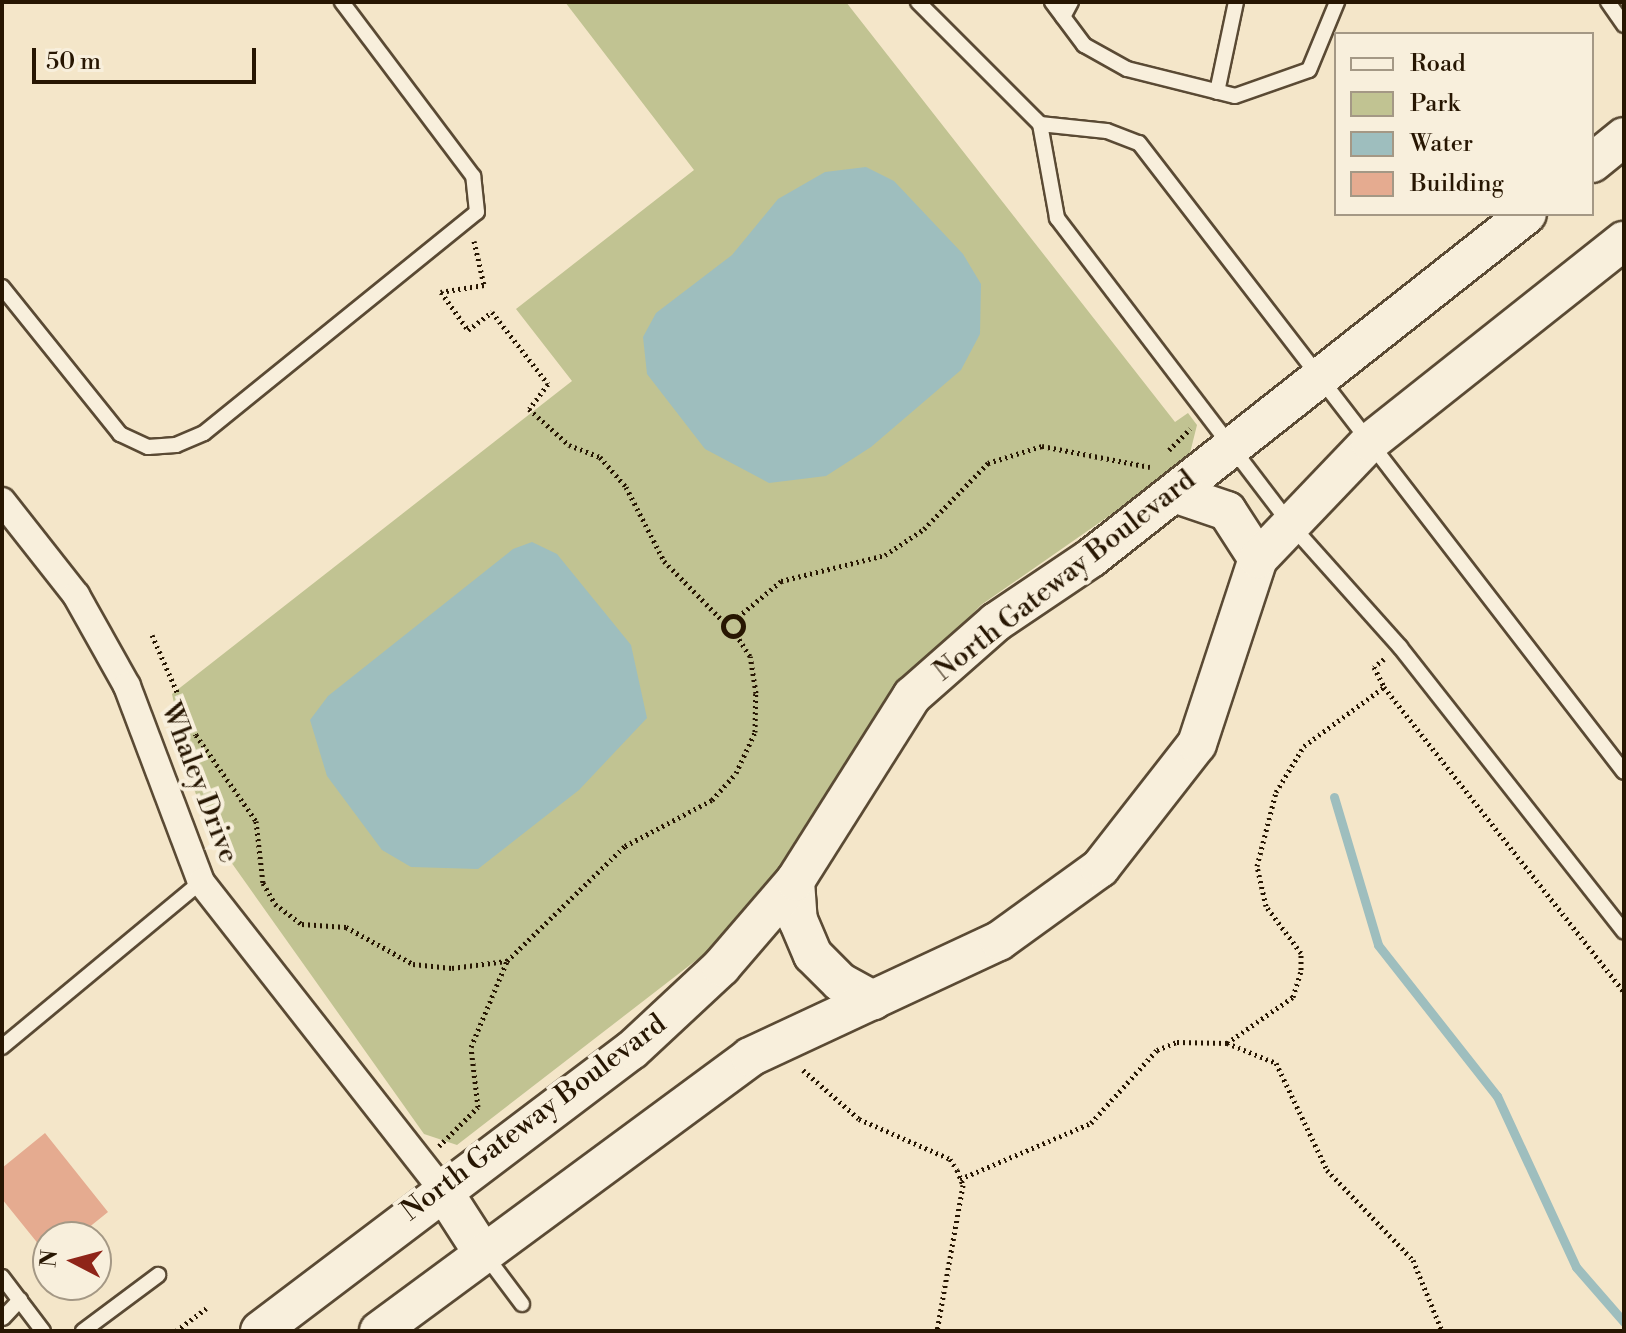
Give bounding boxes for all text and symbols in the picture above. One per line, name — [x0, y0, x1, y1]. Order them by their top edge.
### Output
scale bar — [36, 32, 260, 82]
legend — [1334, 32, 1594, 216]
text: 50 m — [46, 47, 101, 77]
text: Road — [1410, 49, 1466, 79]
text: Park — [1410, 89, 1460, 119]
text: Water — [1410, 129, 1473, 159]
text: Building — [1410, 169, 1504, 199]
street label: North Gateway Boulevard — [928, 463, 1202, 689]
street label: Whaley Drive — [153, 698, 245, 868]
street label: North Gateway Boulevard — [395, 1007, 673, 1229]
north arrow — [32, 1221, 112, 1301]
text: N — [35, 1249, 64, 1269]

